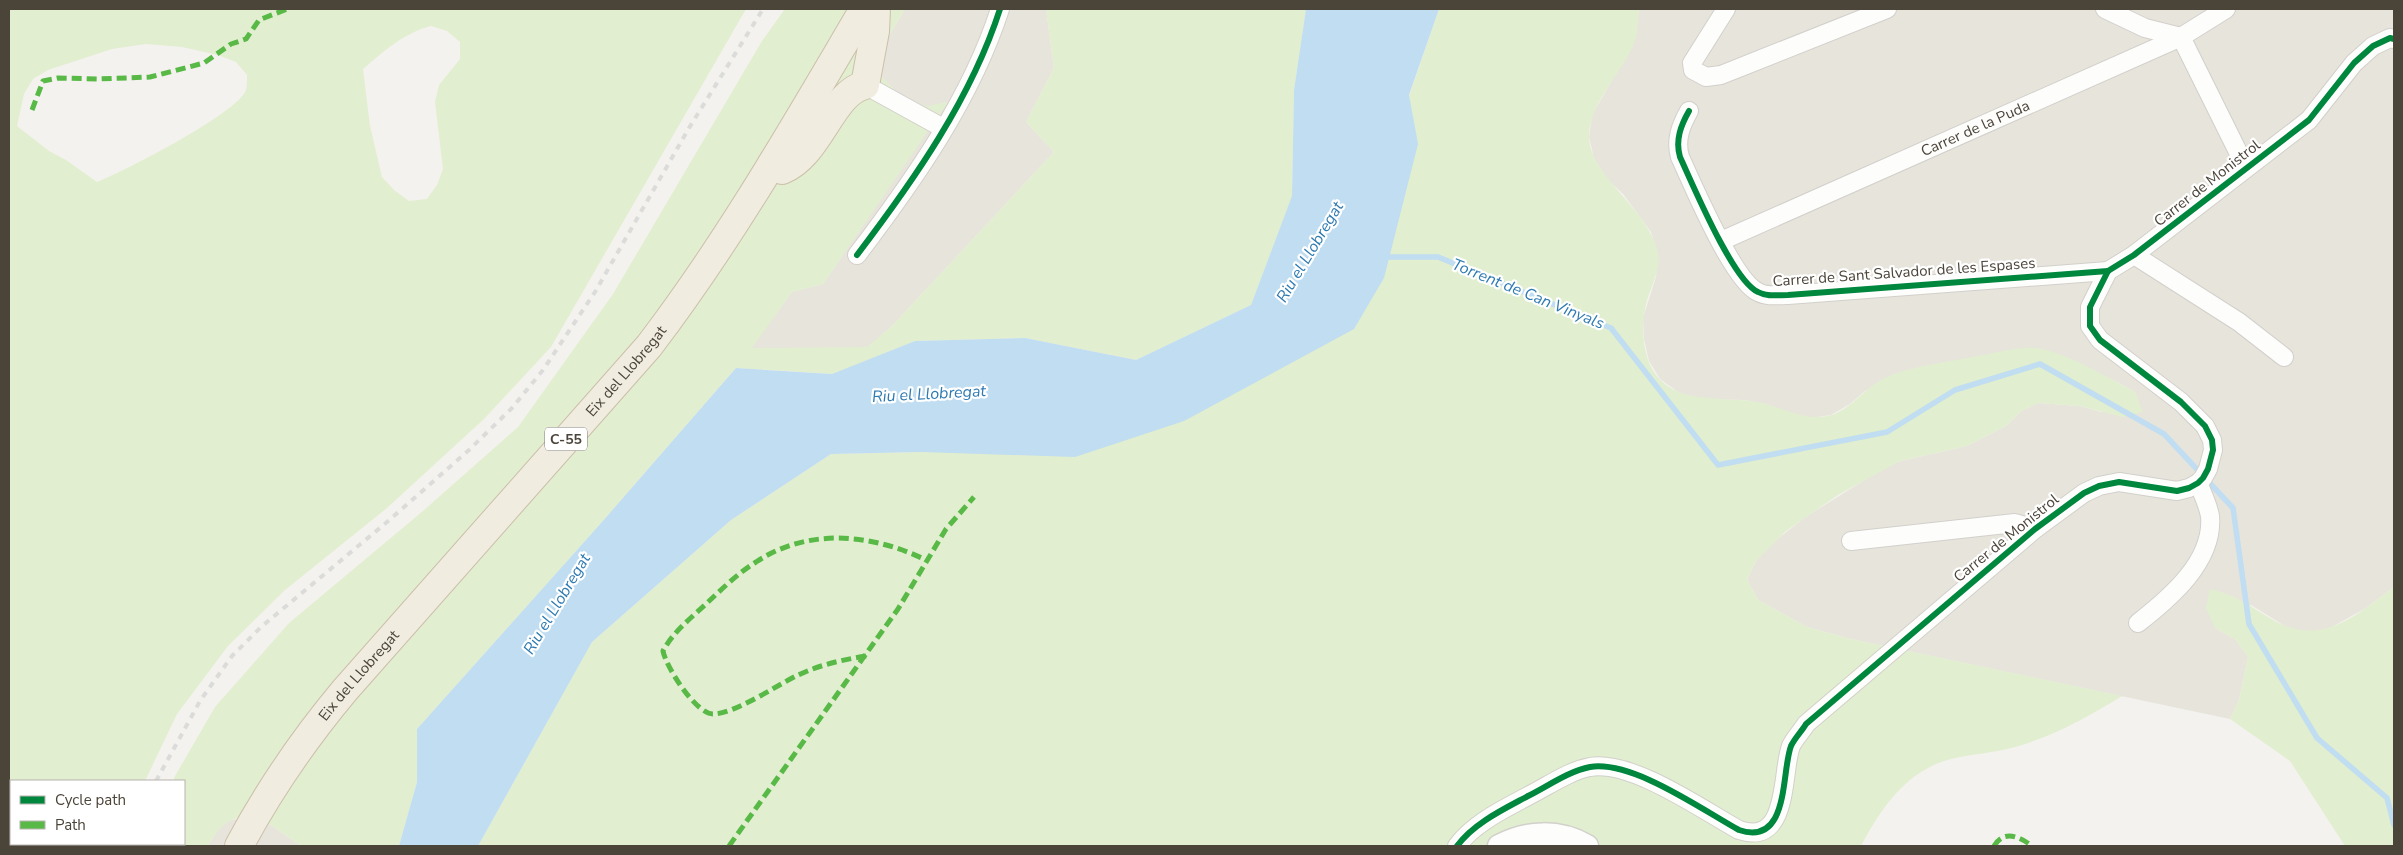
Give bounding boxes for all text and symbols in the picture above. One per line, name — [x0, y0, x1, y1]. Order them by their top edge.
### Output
street label: Carrer de la Puda — [1918, 95, 2033, 161]
street label: Carrer de Monistrol — [2150, 135, 2265, 231]
water label: Riu el Llobregat — [1271, 197, 1349, 307]
water label: Torrent de Can Vinyals — [1448, 253, 1608, 335]
street label: Carrer de Sant Salvador de les Espases — [1772, 253, 2036, 291]
street label: Eix del Llobregat — [581, 321, 671, 421]
water label: Riu el Llobregat — [871, 380, 987, 408]
road number: C-55 — [545, 428, 587, 450]
street label: Carrer de Monistrol — [1949, 489, 2063, 587]
water label: Riu el Llobregat — [518, 549, 596, 659]
street label: Eix del Llobregat — [314, 625, 404, 725]
legend — [10, 780, 185, 845]
text: Cycle path — [55, 790, 126, 810]
text: Path — [55, 815, 86, 835]

